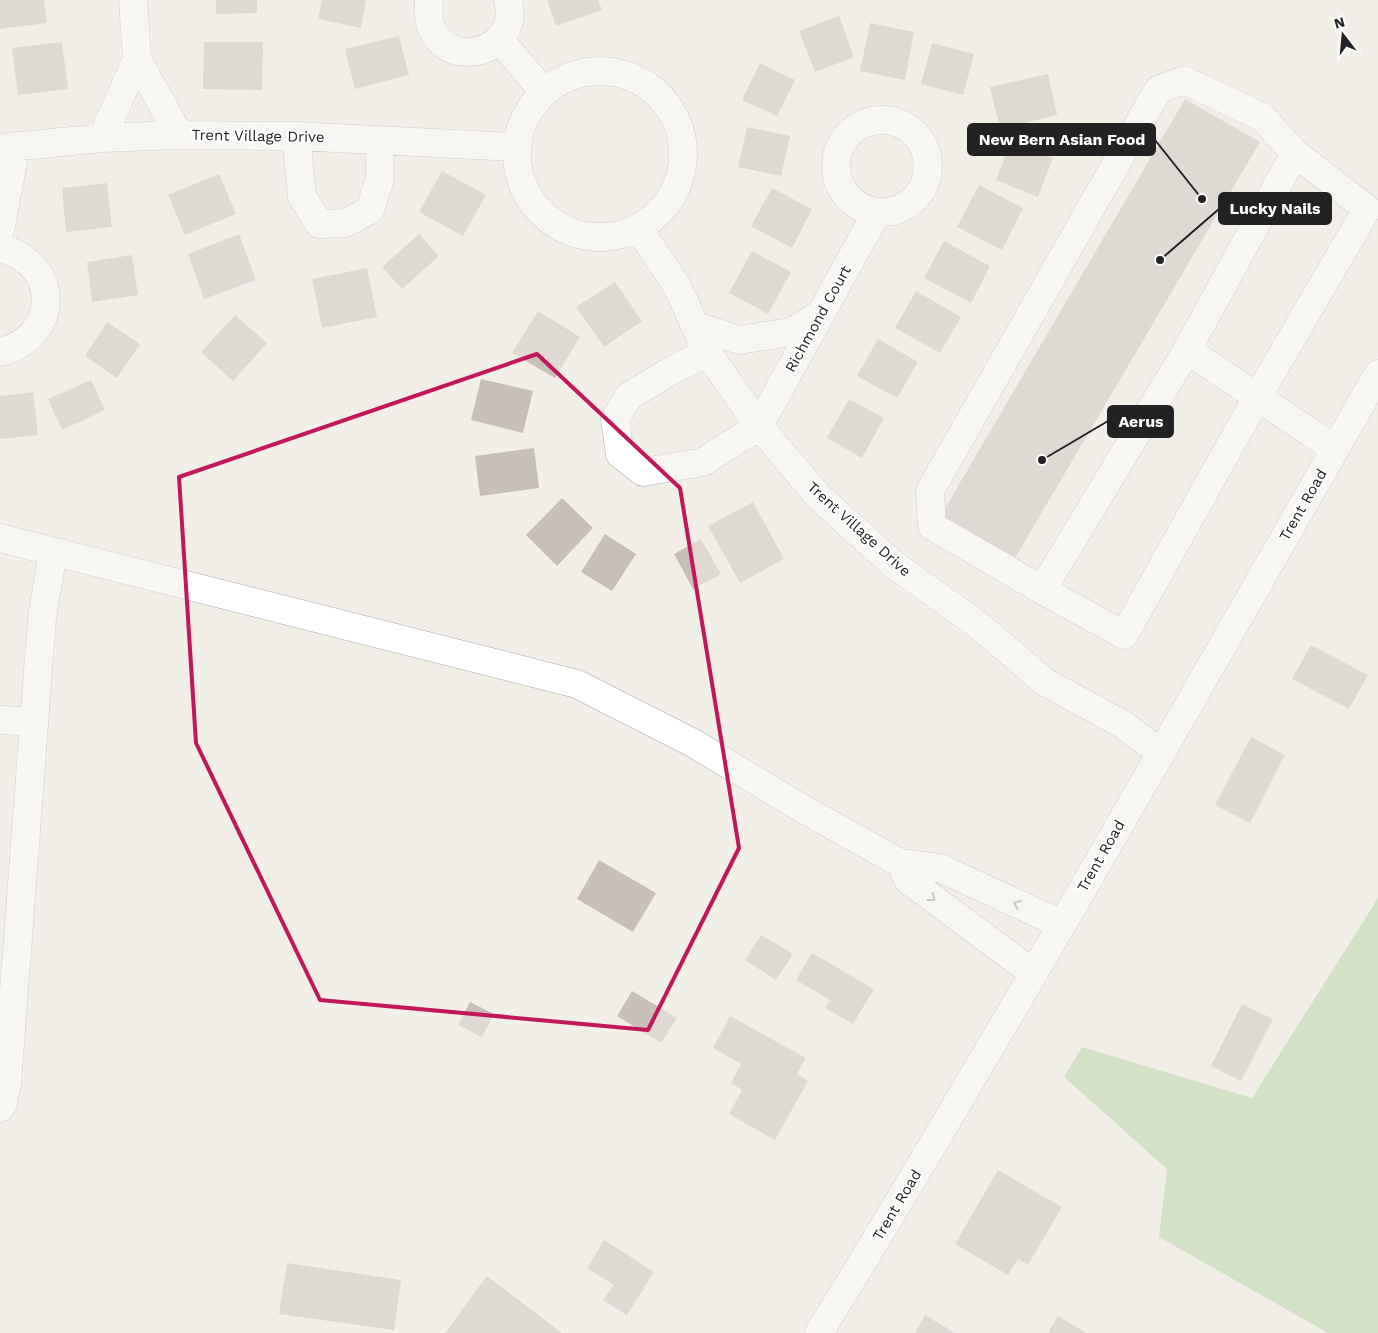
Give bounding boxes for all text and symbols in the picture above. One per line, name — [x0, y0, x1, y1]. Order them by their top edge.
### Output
north arrow — [1318, 10, 1368, 60]
text: N — [1332, 13, 1347, 32]
callout: New Bern Asian Food — [968, 124, 1155, 155]
street label: Trent Village Drive — [191, 126, 325, 146]
text: New Bern Asian Food — [979, 130, 1145, 149]
callout: Lucky Nails — [1219, 193, 1331, 224]
text: Lucky Nails — [1229, 199, 1321, 218]
street label: Richmond Court — [781, 262, 855, 375]
callout: Aerus — [1108, 406, 1173, 437]
text: Aerus — [1118, 412, 1164, 431]
street label: Trent Road — [1275, 466, 1331, 544]
street label: Trent Village Drive — [804, 478, 914, 580]
street label: Trent Road — [1073, 817, 1129, 895]
one-way arrow — [926, 892, 936, 901]
one-way arrow — [1013, 899, 1022, 910]
street label: Trent Road — [869, 1166, 925, 1244]

